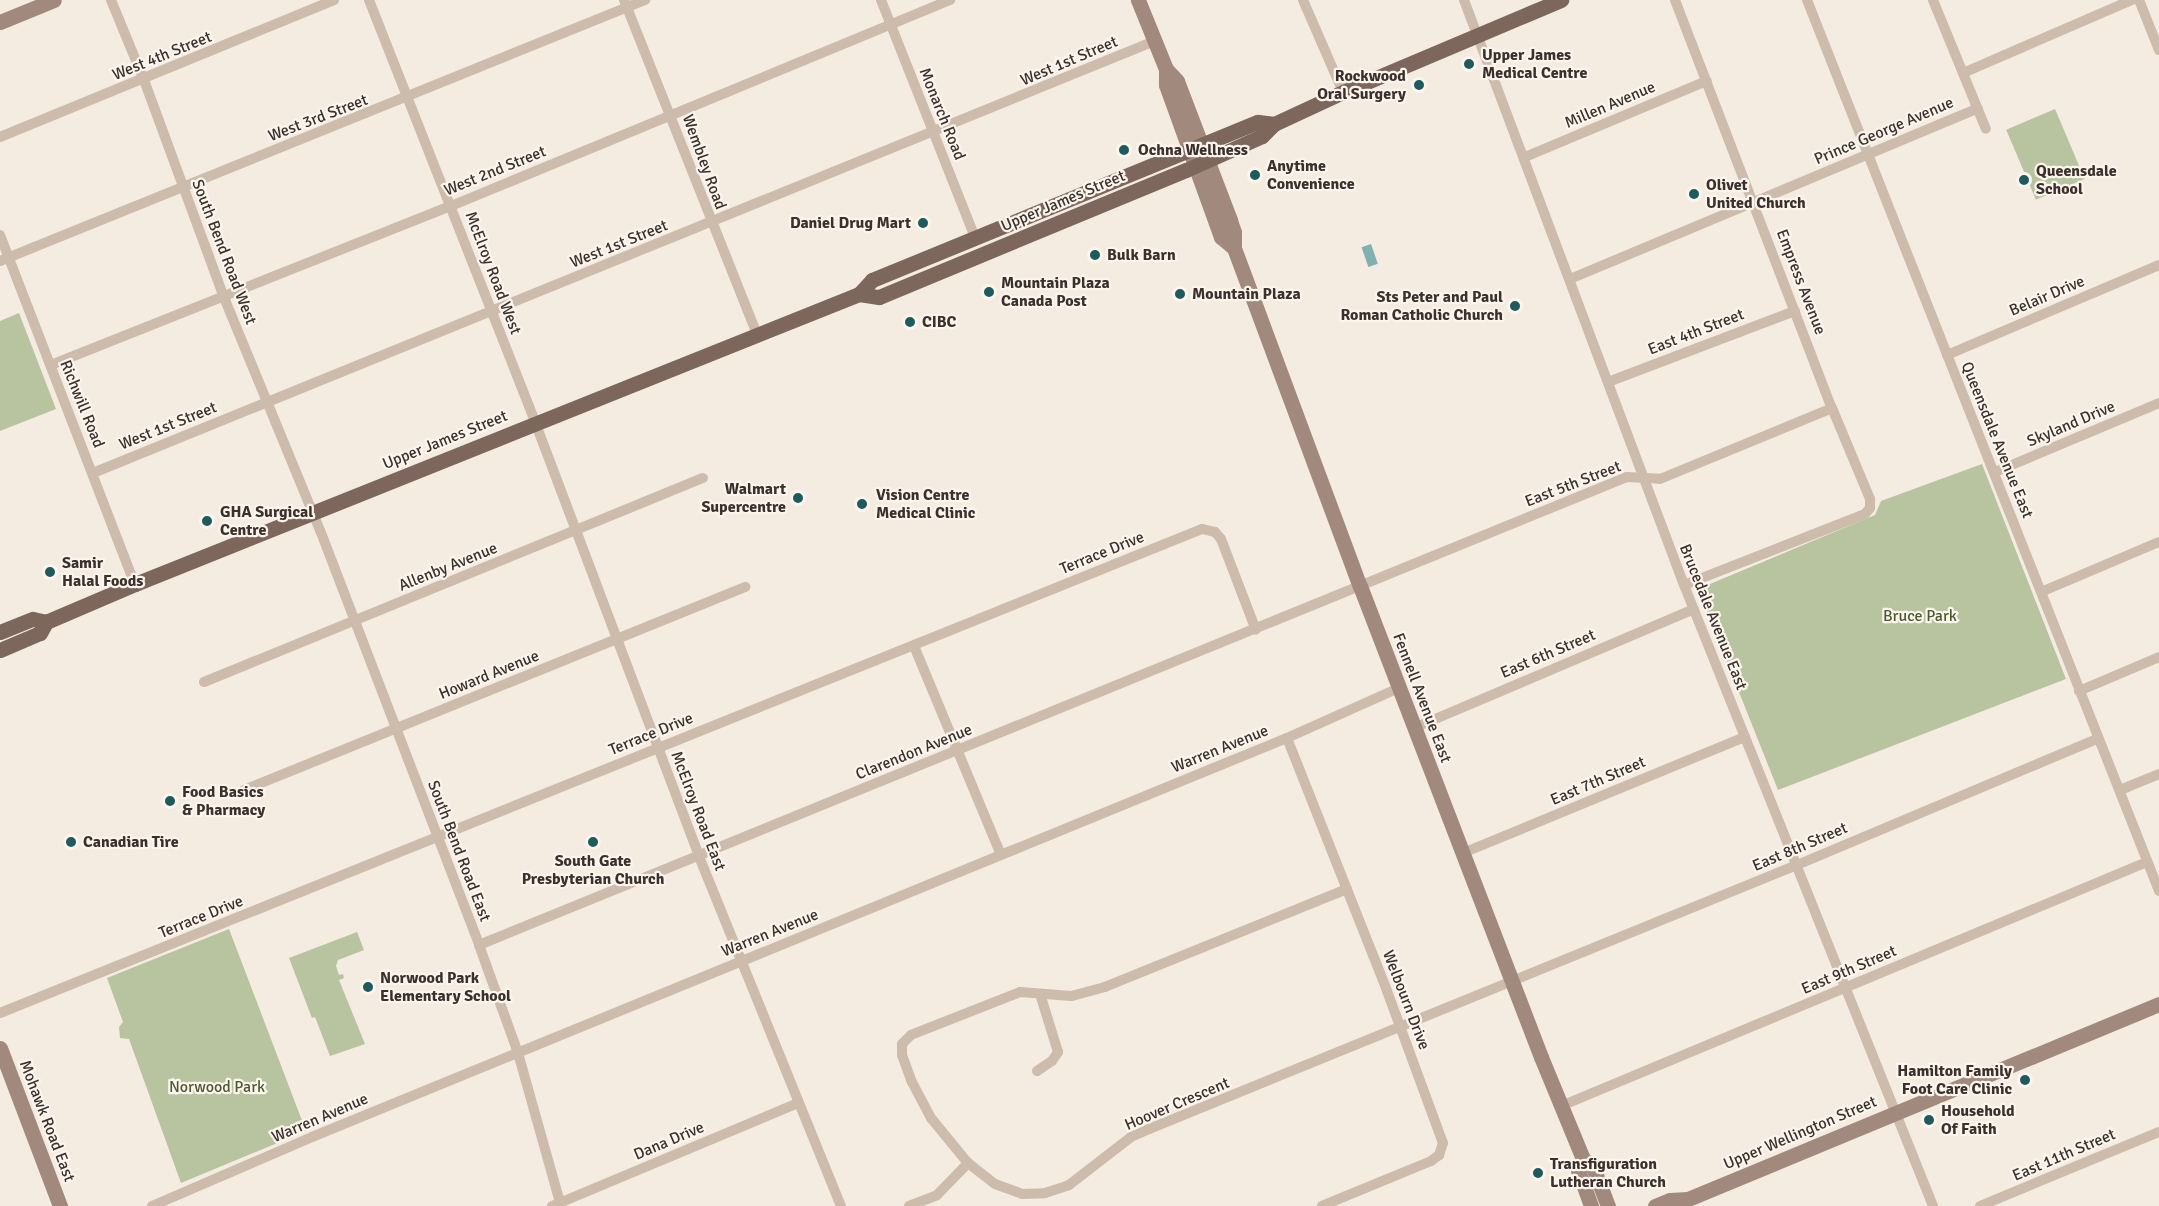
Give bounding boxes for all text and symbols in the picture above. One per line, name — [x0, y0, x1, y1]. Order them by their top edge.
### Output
street label: West 4th Street — [110, 27, 214, 85]
street label: West 1st Street — [1018, 32, 1120, 90]
place label: Upper James Medical Centre — [1482, 45, 1587, 83]
marker: Upper James Medical Centre — [1460, 55, 1478, 73]
street label: Monarch Road — [915, 65, 969, 163]
place label: Rockwood Oral Surgery — [1317, 66, 1406, 104]
marker: Rockwood Oral Surgery — [1410, 76, 1428, 94]
street label: Millen Avenue — [1562, 77, 1658, 133]
street label: West 3rd Street — [265, 90, 371, 146]
street label: Prince George Avenue — [1811, 93, 1957, 169]
street label: Wembley Road — [678, 112, 730, 212]
place label: Ochna Wellness — [1138, 140, 1248, 160]
marker: Ochna Wellness — [1115, 141, 1133, 159]
street label: West 2nd Street — [441, 142, 549, 200]
place label: Anytime Convenience — [1267, 156, 1355, 194]
place label: Queensdale School — [2036, 161, 2117, 199]
street label: Upper James Street — [998, 166, 1128, 236]
marker: Anytime Convenience — [1248, 168, 1262, 182]
marker: Queensdale School — [2017, 173, 2031, 187]
place label: Olivet United Church — [1706, 175, 1806, 213]
street label: South Bend Road West — [188, 177, 260, 327]
marker: Olivet United Church — [1687, 187, 1701, 201]
street label: McElroy Road West — [461, 209, 525, 337]
place label: Daniel Drug Mart — [790, 213, 911, 233]
street label: West 1st Street — [567, 216, 671, 272]
marker: Daniel Drug Mart — [916, 216, 930, 230]
street label: Empress Avenue — [1772, 227, 1830, 337]
place label: Bulk Barn — [1107, 245, 1176, 265]
marker: Bulk Barn — [1088, 248, 1102, 262]
street label: Belair Drive — [2006, 272, 2088, 320]
place label: Mountain Plaza Canada Post — [1001, 273, 1110, 311]
place label: Mountain Plaza — [1192, 284, 1301, 304]
marker: Mountain Plaza Canada Post — [982, 285, 996, 299]
marker: Mountain Plaza — [1173, 287, 1187, 301]
place label: Sts Peter and Paul Roman Catholic Church — [1340, 287, 1503, 325]
marker: Sts Peter and Paul Roman Catholic Church — [1508, 299, 1522, 313]
street label: East 4th Street — [1645, 305, 1747, 359]
place label: CIBC — [922, 312, 956, 332]
marker: CIBC — [903, 315, 917, 329]
street label: Richwill Road — [56, 357, 108, 451]
street label: Queensdale Avenue East — [1957, 359, 2037, 521]
street label: Skyland Drive — [2024, 397, 2118, 451]
street label: West 1st Street — [116, 398, 220, 454]
street label: Upper James Street — [380, 406, 510, 474]
street label: East 5th Street — [1522, 457, 1624, 511]
place label: Walmart Supercentre — [701, 479, 786, 517]
place label: Vision Centre Medical Clinic — [876, 485, 975, 523]
marker: Walmart Supercentre — [791, 491, 805, 505]
marker: Vision Centre Medical Clinic — [853, 495, 871, 513]
place label: GHA Surgical Centre — [220, 502, 313, 540]
marker: GHA Surgical Centre — [198, 512, 216, 530]
street label: Terrace Drive — [1057, 527, 1147, 579]
street label: Allenby Avenue — [396, 538, 500, 596]
street label: Brucedale Avenue East — [1675, 541, 1751, 693]
place label: Samir Halal Foods — [62, 553, 143, 591]
marker: Samir Halal Foods — [43, 565, 57, 579]
park label: Bruce Park — [1883, 606, 1957, 626]
street label: East 6th Street — [1498, 625, 1598, 683]
street label: Fennell Avenue East — [1388, 630, 1456, 766]
street label: Howard Avenue — [436, 646, 542, 704]
street label: Terrace Drive — [606, 708, 696, 760]
street label: Clarendon Avenue — [853, 720, 975, 784]
street label: Warren Avenue — [1169, 721, 1271, 777]
street label: McElroy Road East — [666, 749, 730, 873]
street label: East 7th Street — [1548, 752, 1648, 810]
street label: South Bend Road East — [423, 778, 495, 924]
place label: Food Basics & Pharmacy — [182, 782, 265, 820]
marker: Food Basics & Pharmacy — [163, 794, 177, 808]
street label: East 8th Street — [1750, 818, 1850, 876]
place label: Canadian Tire — [83, 832, 179, 852]
marker: Canadian Tire — [64, 835, 78, 849]
marker: South Gate Presbyterian Church — [586, 835, 600, 849]
place label: South Gate Presbyterian Church — [522, 851, 664, 889]
street label: Terrace Drive — [156, 891, 246, 943]
street label: Warren Avenue — [719, 905, 821, 961]
street label: East 9th Street — [1799, 941, 1899, 999]
street label: Welbourn Drive — [1378, 947, 1434, 1053]
place label: Norwood Park Elementary School — [380, 968, 511, 1006]
marker: Norwood Park Elementary School — [361, 980, 375, 994]
street label: Mohawk Road East — [15, 1058, 79, 1184]
place label: Hamilton Family Foot Care Clinic — [1897, 1061, 2012, 1099]
marker: Hamilton Family Foot Care Clinic — [2016, 1071, 2034, 1089]
street label: Hoover Crescent — [1122, 1073, 1232, 1135]
park label: Norwood Park — [169, 1077, 265, 1097]
street label: Warren Avenue — [269, 1089, 371, 1147]
street label: Upper Wellington Street — [1721, 1092, 1879, 1174]
place label: Household Of Faith — [1941, 1101, 2015, 1139]
marker: Household Of Faith — [1922, 1113, 1936, 1127]
street label: Dana Drive — [631, 1118, 707, 1164]
street label: East 11th Street — [2010, 1125, 2118, 1185]
place label: Transfiguration Lutheran Church — [1550, 1154, 1666, 1192]
marker: Transfiguration Lutheran Church — [1531, 1166, 1545, 1180]

